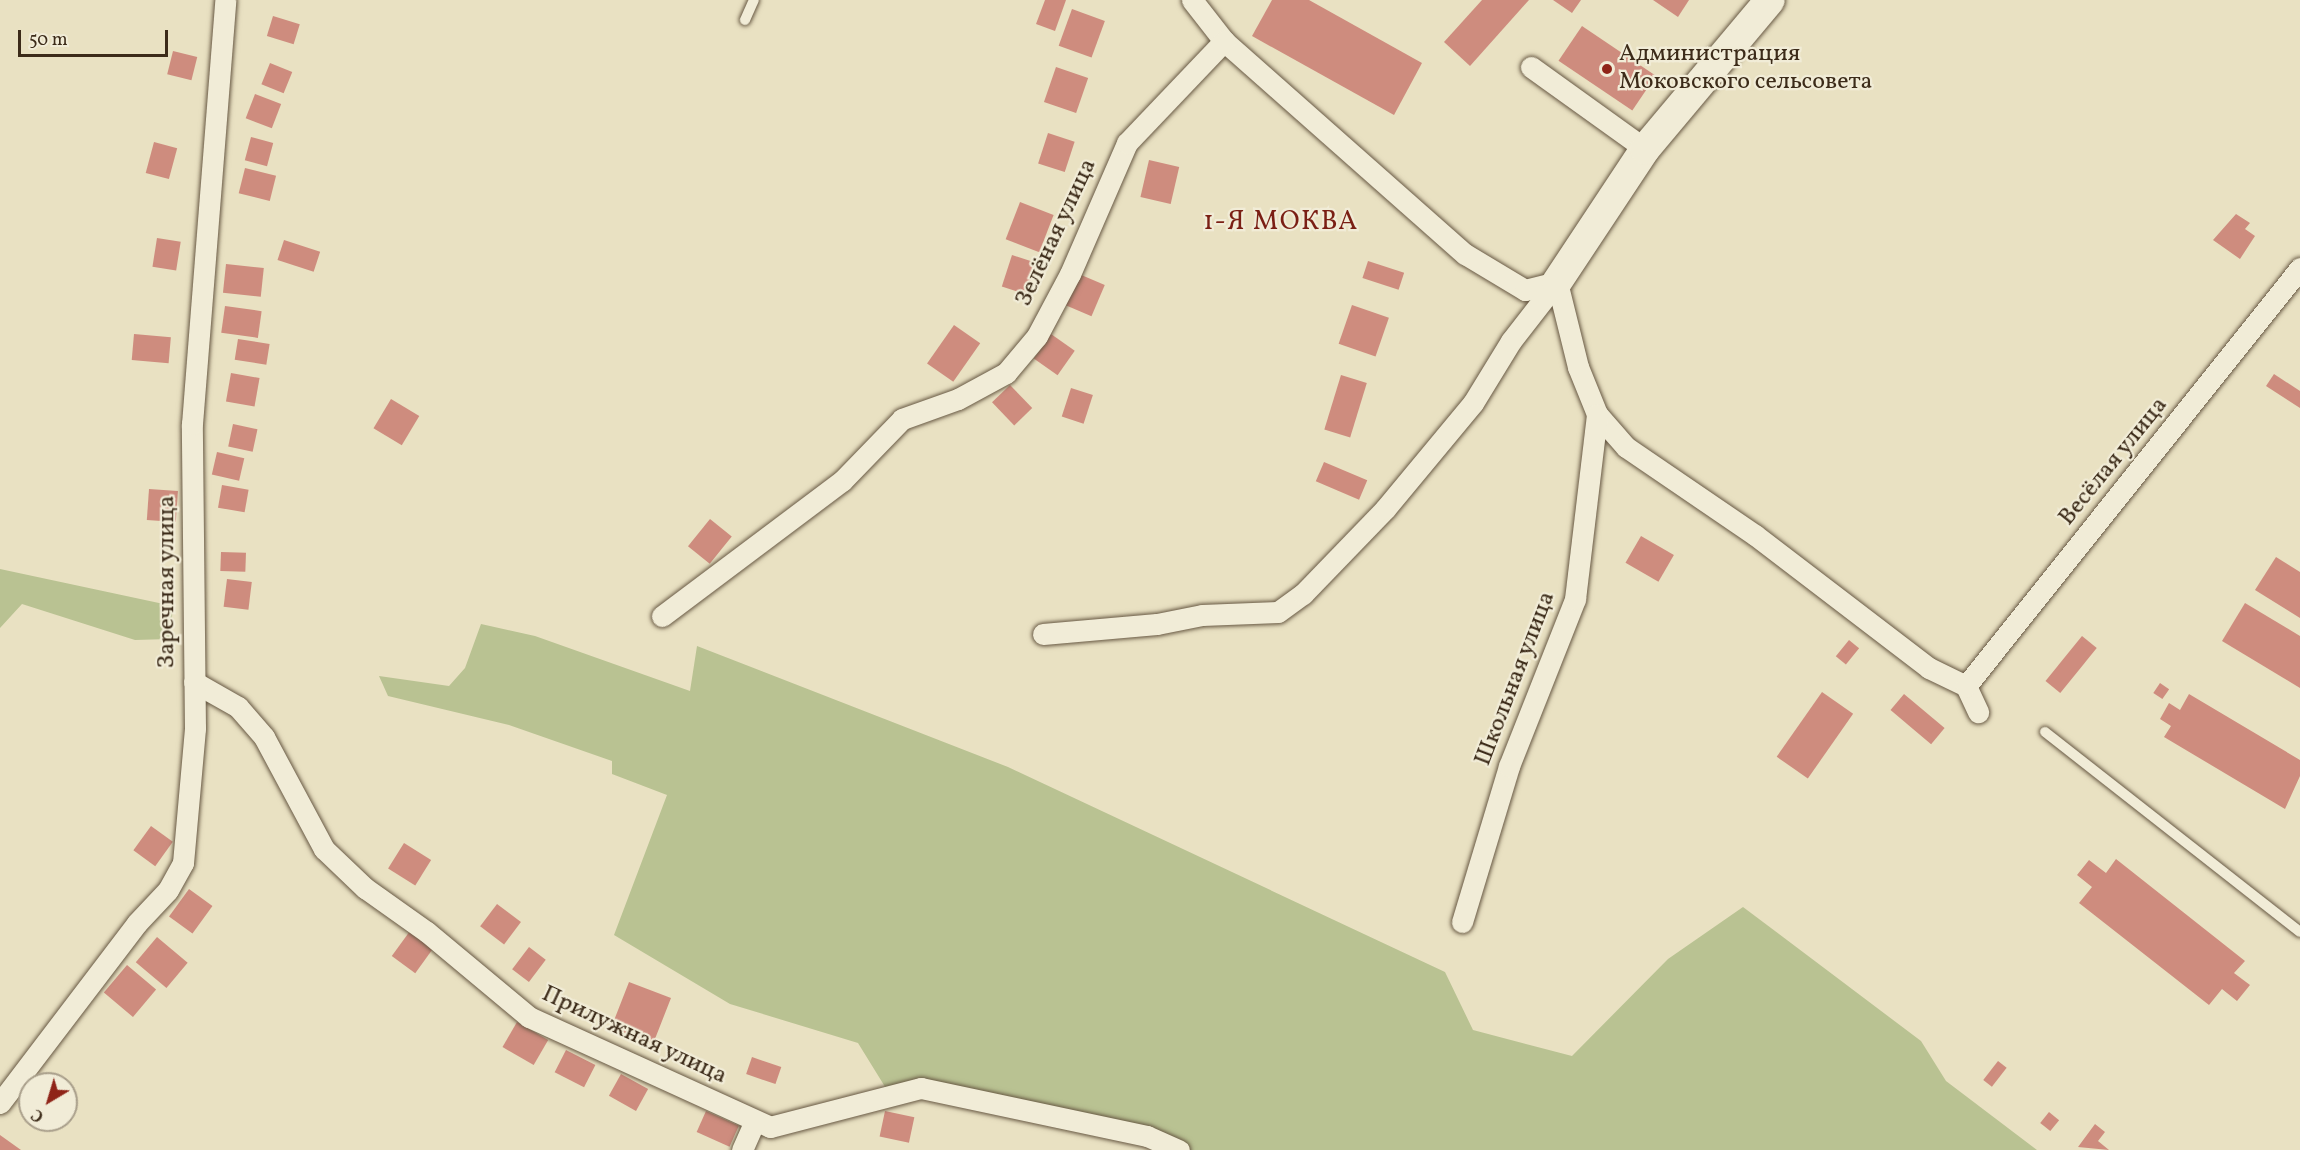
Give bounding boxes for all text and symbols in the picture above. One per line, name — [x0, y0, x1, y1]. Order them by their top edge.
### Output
scale bar — [21, 18, 171, 56]
text: 50 m — [29, 28, 68, 53]
place label: Администрация Моковского сельсовета — [1619, 41, 1872, 97]
marker: Администрация Моковского сельсовета — [1600, 62, 1614, 76]
street label: Зелёная улица — [1010, 154, 1104, 312]
district label: 1-Я МОКВА — [1203, 207, 1359, 239]
street label: Весёлая улица — [2053, 392, 2175, 532]
street label: Заречная улица — [154, 495, 182, 669]
street label: Школьная улица — [1469, 588, 1563, 770]
street label: Прилужная улица — [536, 980, 732, 1092]
north arrow — [18, 1072, 78, 1132]
text: С — [27, 1103, 49, 1126]

